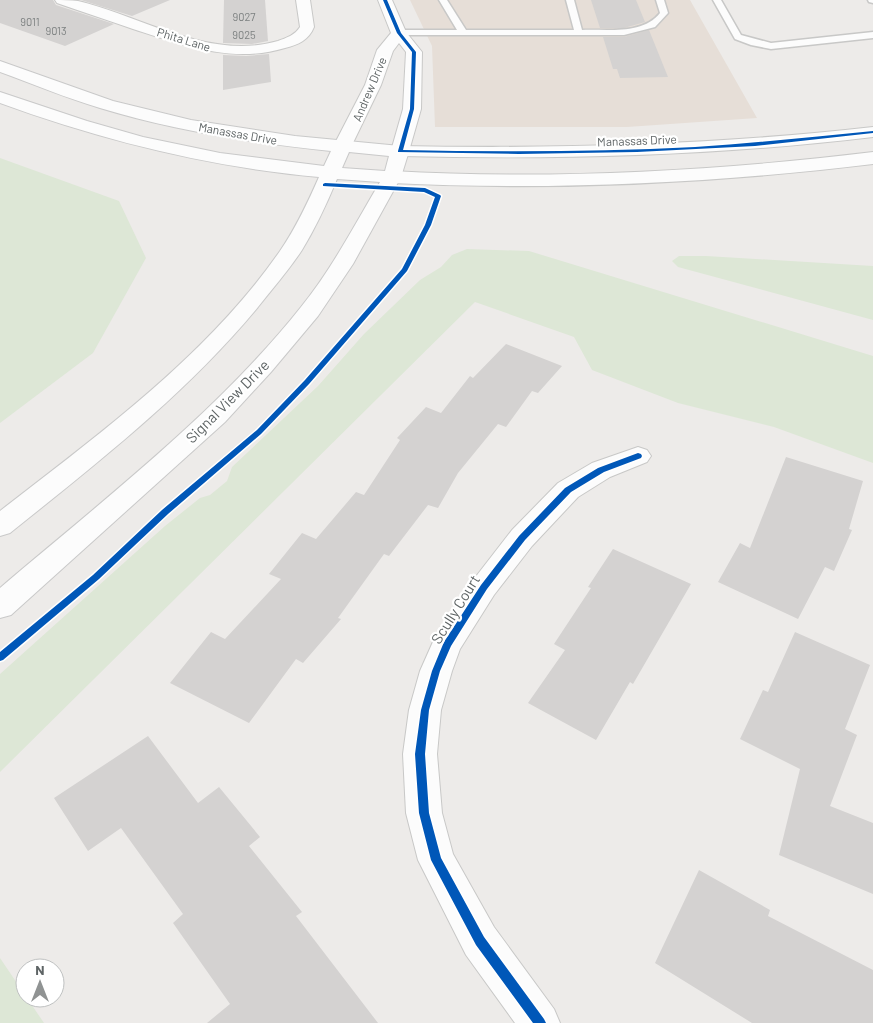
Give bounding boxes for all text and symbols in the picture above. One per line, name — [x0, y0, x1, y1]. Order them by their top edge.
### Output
house number: 9027 — [232, 10, 256, 23]
house number: 9011 — [20, 15, 40, 28]
house number: 9013 — [45, 24, 67, 37]
street label: Phita Lane — [156, 24, 212, 54]
house number: 9025 — [232, 28, 256, 41]
street label: Andrew Drive — [349, 55, 389, 123]
street label: Manassas Drive — [198, 119, 278, 147]
street label: Manassas Drive — [597, 132, 677, 148]
street label: Signal View Drive — [182, 356, 272, 446]
street label: Scully Court — [427, 571, 483, 647]
north arrow — [15, 958, 65, 1008]
text: N — [35, 961, 45, 978]

